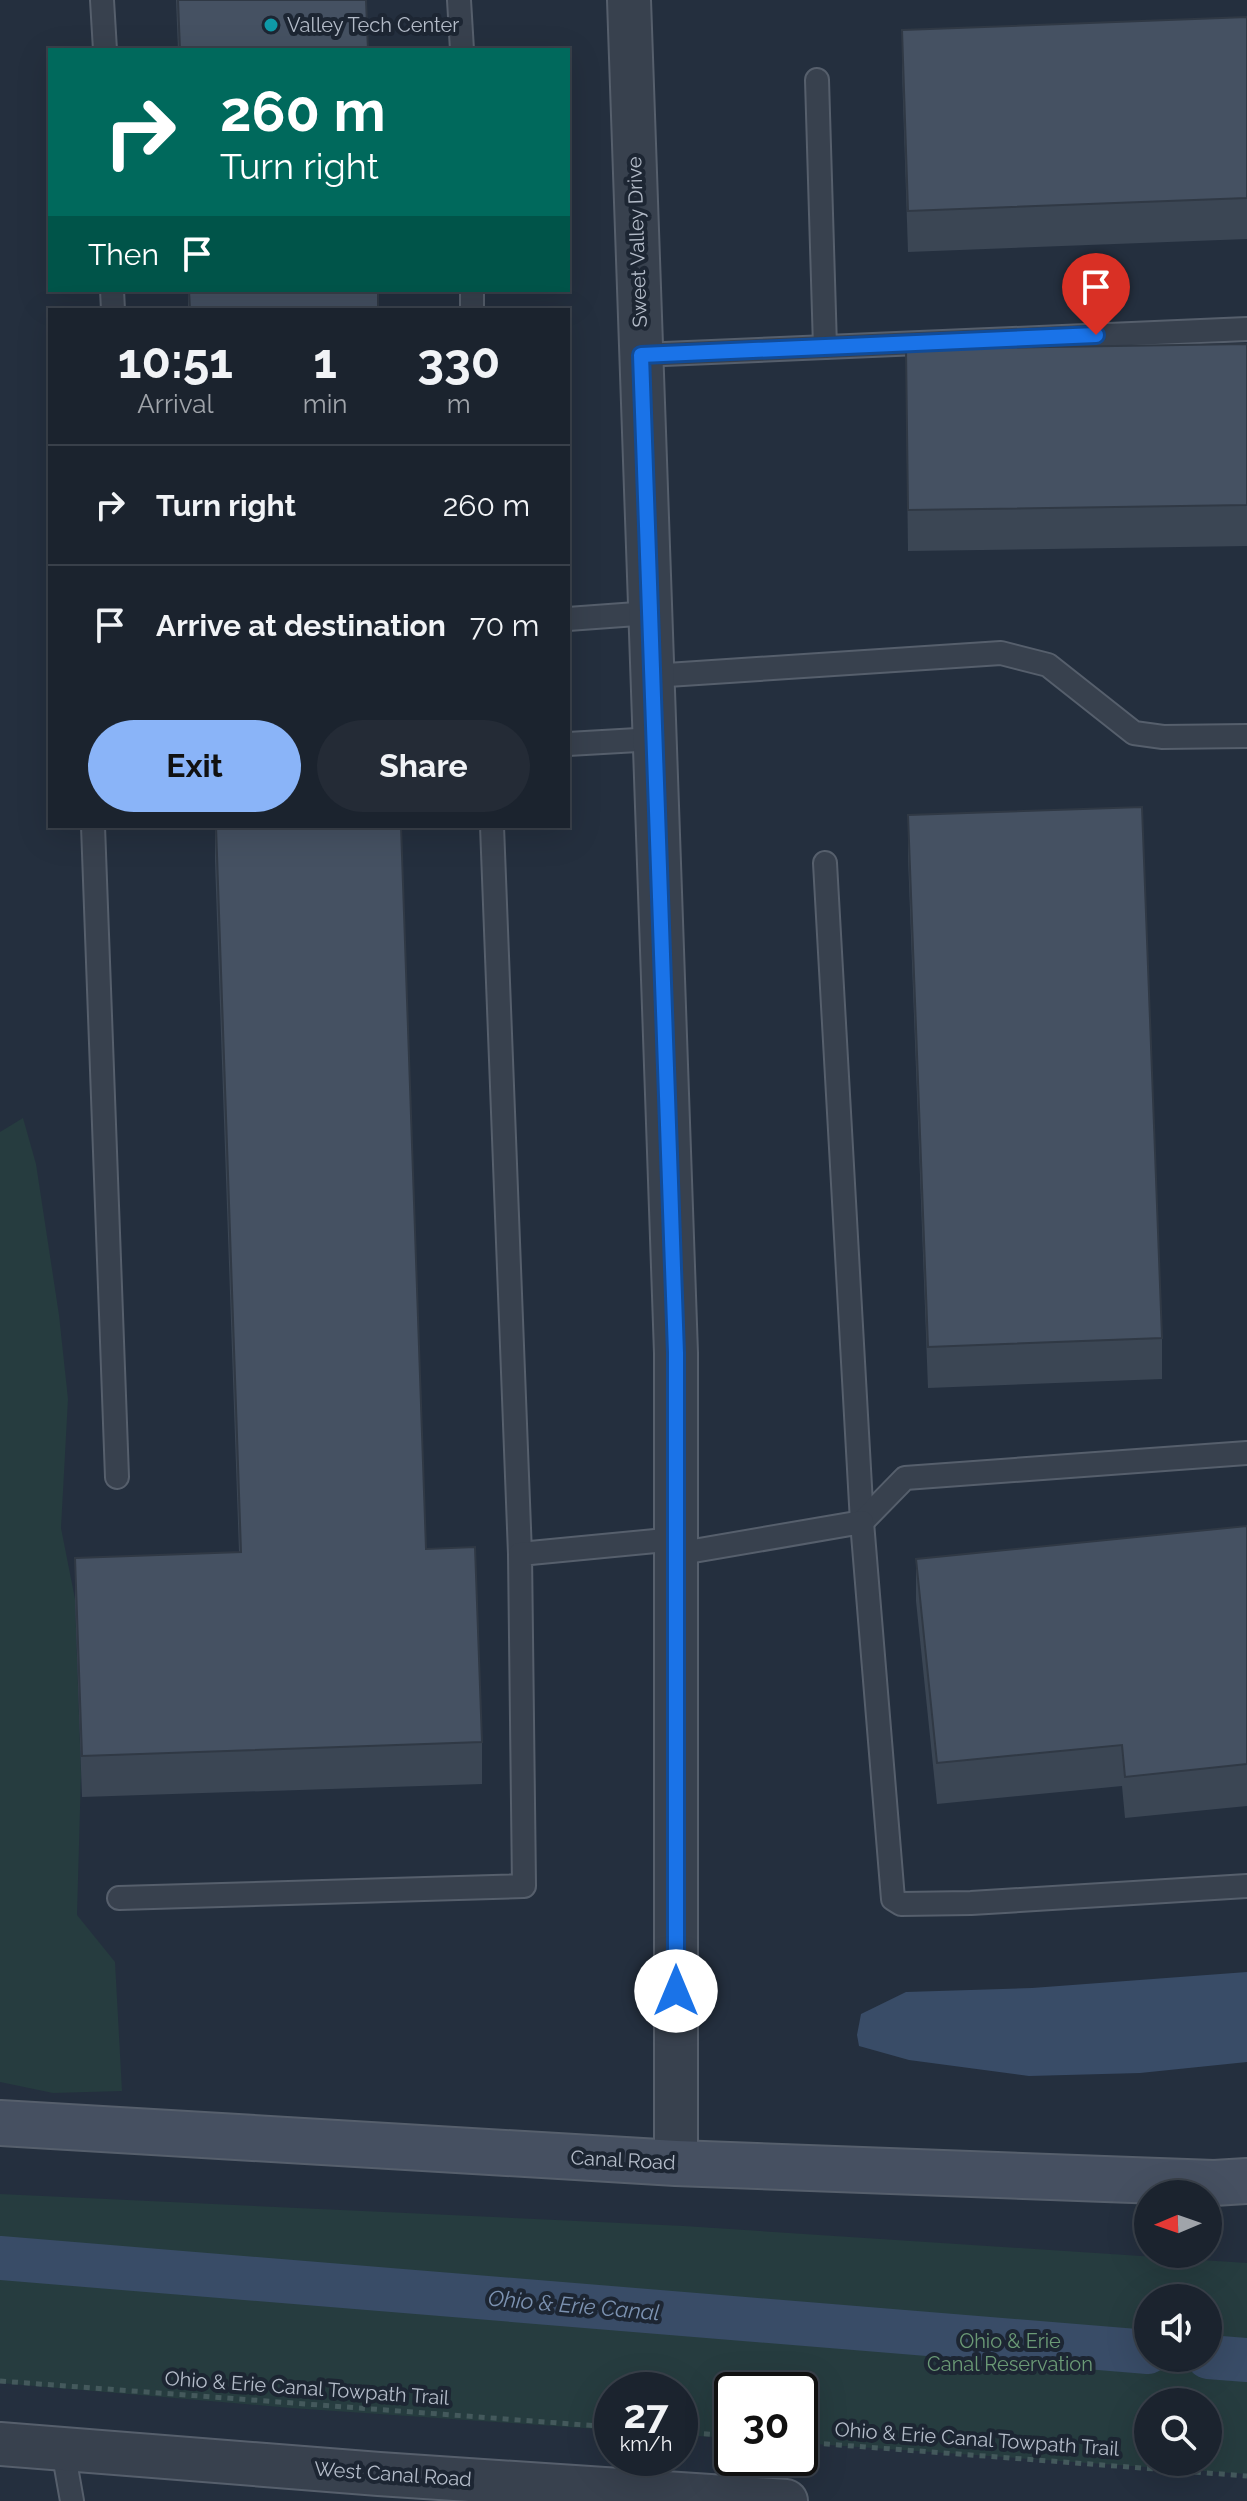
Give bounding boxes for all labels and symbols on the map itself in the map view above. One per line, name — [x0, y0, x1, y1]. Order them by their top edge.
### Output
place label: Valley Tech Center — [287, 13, 459, 37]
marker: Valley Tech Center — [262, 16, 280, 34]
street label: Sweet Valley Drive — [622, 156, 652, 328]
pin — [1062, 253, 1130, 335]
position arrow — [634, 1949, 718, 2033]
street label: Canal Road — [570, 2145, 676, 2175]
north arrow — [1134, 2180, 1222, 2268]
water label: Ohio & Erie Canal — [487, 2285, 661, 2325]
park label: Ohio & Erie Canal Reservation — [927, 2329, 1093, 2376]
street label: Ohio & Erie Canal Towpath Trail — [164, 2366, 451, 2410]
speed limit sign: 30 — [714, 2372, 818, 2476]
street label: Ohio & Erie Canal Towpath Trail — [834, 2417, 1121, 2461]
street label: West Canal Road — [313, 2457, 473, 2491]

